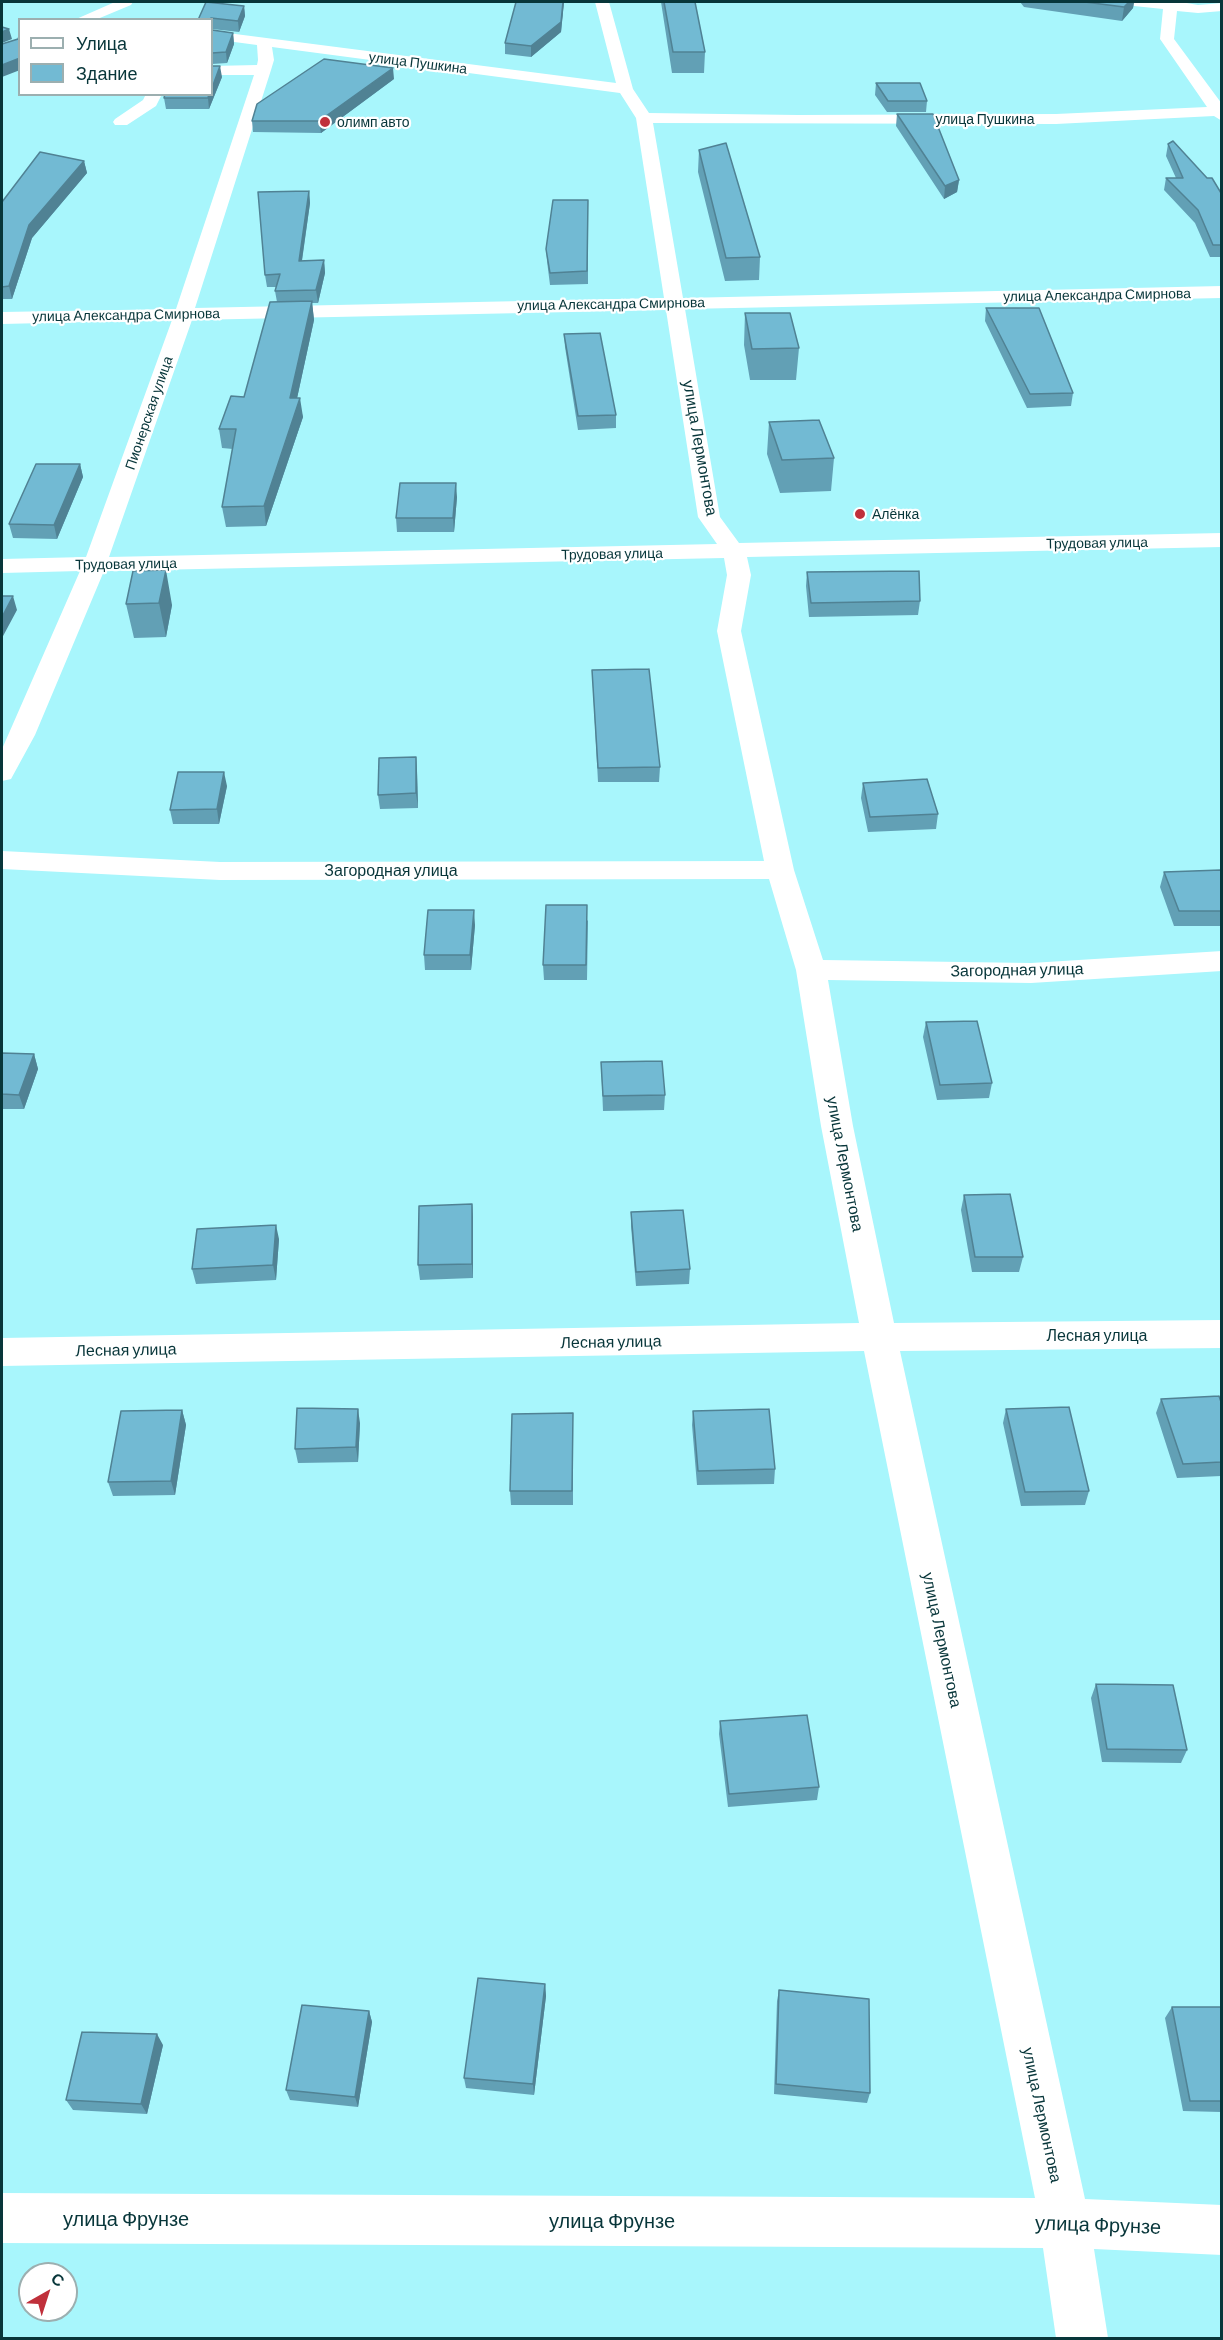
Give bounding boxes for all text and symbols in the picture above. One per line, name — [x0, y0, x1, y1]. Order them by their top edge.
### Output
legend — [18, 18, 213, 96]
text: Улица — [76, 32, 127, 54]
street label: улица Пушкина — [368, 49, 468, 77]
text: Здание — [76, 62, 137, 84]
street label: улица Пушкина — [935, 111, 1035, 127]
place label: олимп авто — [337, 114, 409, 130]
marker: олимп авто — [318, 115, 332, 129]
street label: улица Александра Смирнова — [1003, 285, 1191, 305]
street label: улица Александра Смирнова — [517, 294, 705, 314]
street label: улица Александра Смирнова — [32, 305, 220, 325]
street label: Пионерская улица — [122, 354, 176, 472]
street label: улица Лермонтова — [679, 379, 721, 517]
place label: Алёнка — [872, 506, 919, 522]
marker: Алёнка — [853, 507, 867, 521]
street label: Трудовая улица — [1046, 534, 1148, 552]
street label: Трудовая улица — [561, 545, 663, 563]
street label: Трудовая улица — [75, 555, 177, 573]
street label: Загородная улица — [324, 861, 458, 881]
street label: Загородная улица — [950, 959, 1084, 981]
street label: улица Лермонтова — [822, 1095, 868, 1233]
street label: Лесная улица — [1047, 1326, 1147, 1346]
street label: Лесная улица — [560, 1332, 662, 1352]
street label: Лесная улица — [75, 1340, 177, 1360]
street label: улица Лермонтова — [918, 1571, 966, 1709]
street label: улица Лермонтова — [1018, 2046, 1066, 2184]
street label: улица Фрунзе — [63, 2207, 189, 2231]
street label: улица Фрунзе — [549, 2209, 675, 2233]
street label: улица Фрунзе — [1035, 2211, 1161, 2239]
north arrow — [18, 2262, 78, 2322]
text: С — [48, 2268, 69, 2290]

